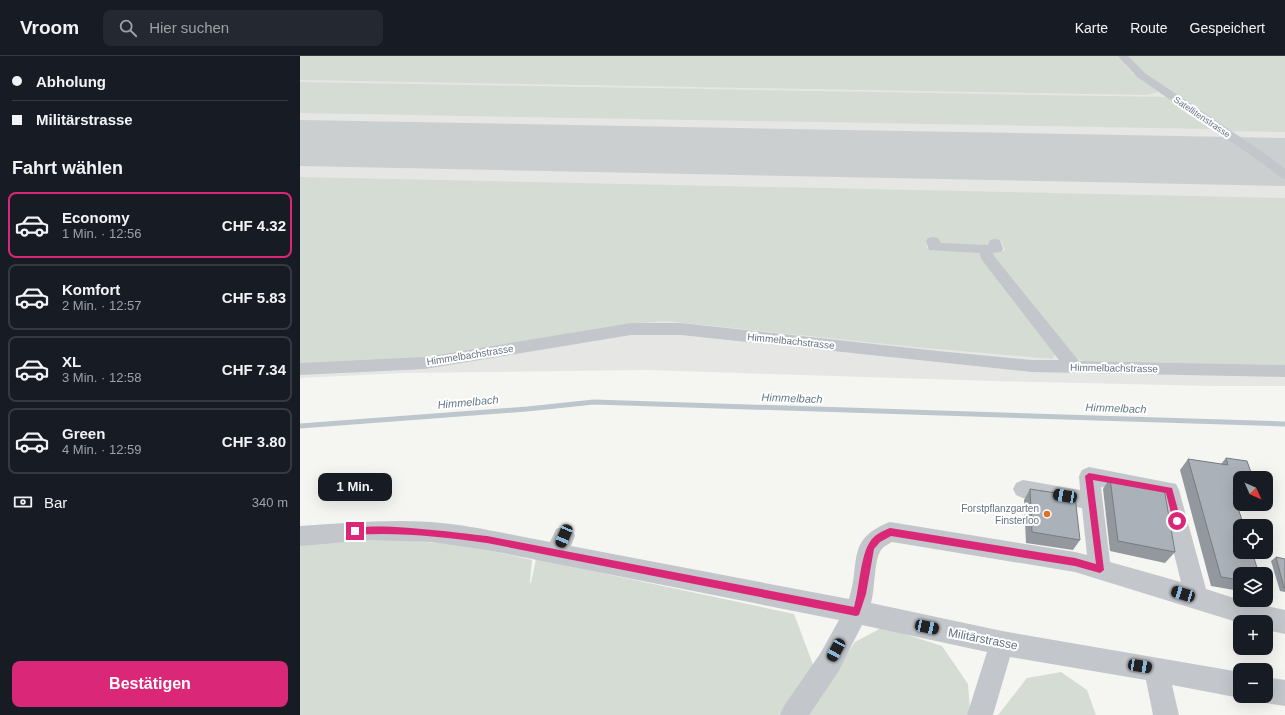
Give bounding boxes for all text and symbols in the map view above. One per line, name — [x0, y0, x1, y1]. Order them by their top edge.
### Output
search box — [103, 10, 383, 46]
text: Vroom — [20, 17, 79, 38]
icon: search — [117, 17, 139, 39]
text: Hier suchen — [149, 19, 229, 36]
text: Karte — [1075, 20, 1108, 36]
text: Route — [1130, 20, 1168, 36]
text: Gespeichert — [1190, 20, 1265, 36]
text: Abholung — [36, 73, 106, 90]
street label: Satellitenstrasse — [1172, 94, 1232, 140]
text: Militärstrasse — [36, 111, 133, 128]
text: Fahrt wählen — [12, 158, 123, 178]
icon: car — [14, 207, 50, 243]
text: Economy — [62, 209, 130, 226]
text: CHF 4.32 — [222, 217, 286, 234]
text: 1 Min. · 12:56 — [62, 226, 142, 241]
icon: car — [14, 279, 50, 315]
text: Komfort — [62, 281, 120, 298]
text: CHF 5.83 — [222, 289, 286, 306]
text: 2 Min. · 12:57 — [62, 298, 142, 313]
street label: Himmelbachstrasse — [747, 331, 836, 351]
street label: Himmelbachstrasse — [426, 343, 515, 367]
icon: car — [14, 351, 50, 387]
text: XL — [62, 353, 81, 370]
text: CHF 7.34 — [222, 361, 286, 378]
street label: Himmelbachstrasse — [1070, 362, 1158, 374]
text: 3 Min. · 12:58 — [62, 370, 142, 385]
water label: Himmelbach — [761, 391, 823, 405]
water label: Himmelbach — [437, 393, 499, 411]
water label: Himmelbach — [1085, 401, 1147, 415]
icon: car — [14, 423, 50, 459]
text: Green — [62, 425, 105, 442]
text: CHF 3.80 — [222, 433, 286, 450]
text: 4 Min. · 12:59 — [62, 442, 142, 457]
north arrow — [1233, 471, 1273, 511]
map controls — [1233, 471, 1273, 703]
callout: 1 Min. — [318, 473, 392, 501]
text: 1 Min. — [337, 479, 373, 494]
car — [1052, 488, 1078, 504]
icon: cash — [12, 491, 34, 513]
text: Bar — [44, 494, 67, 511]
text: 340 m — [252, 495, 288, 510]
place label: Forstpflanzgarten Finsterloo — [961, 503, 1039, 526]
marker: Forstpflanzgarten Finsterloo — [1042, 509, 1052, 519]
route start — [1168, 512, 1186, 530]
button: locate — [1233, 519, 1273, 559]
route end — [346, 522, 364, 540]
car — [554, 523, 574, 549]
button: layers — [1233, 567, 1273, 607]
car — [1170, 585, 1196, 603]
button: + — [1233, 615, 1273, 655]
car — [914, 619, 940, 635]
street label: Militärstrasse — [947, 625, 1019, 653]
car — [825, 637, 847, 663]
car — [1127, 658, 1153, 674]
button: Bestätigen — [12, 661, 288, 707]
button: − — [1233, 663, 1273, 703]

